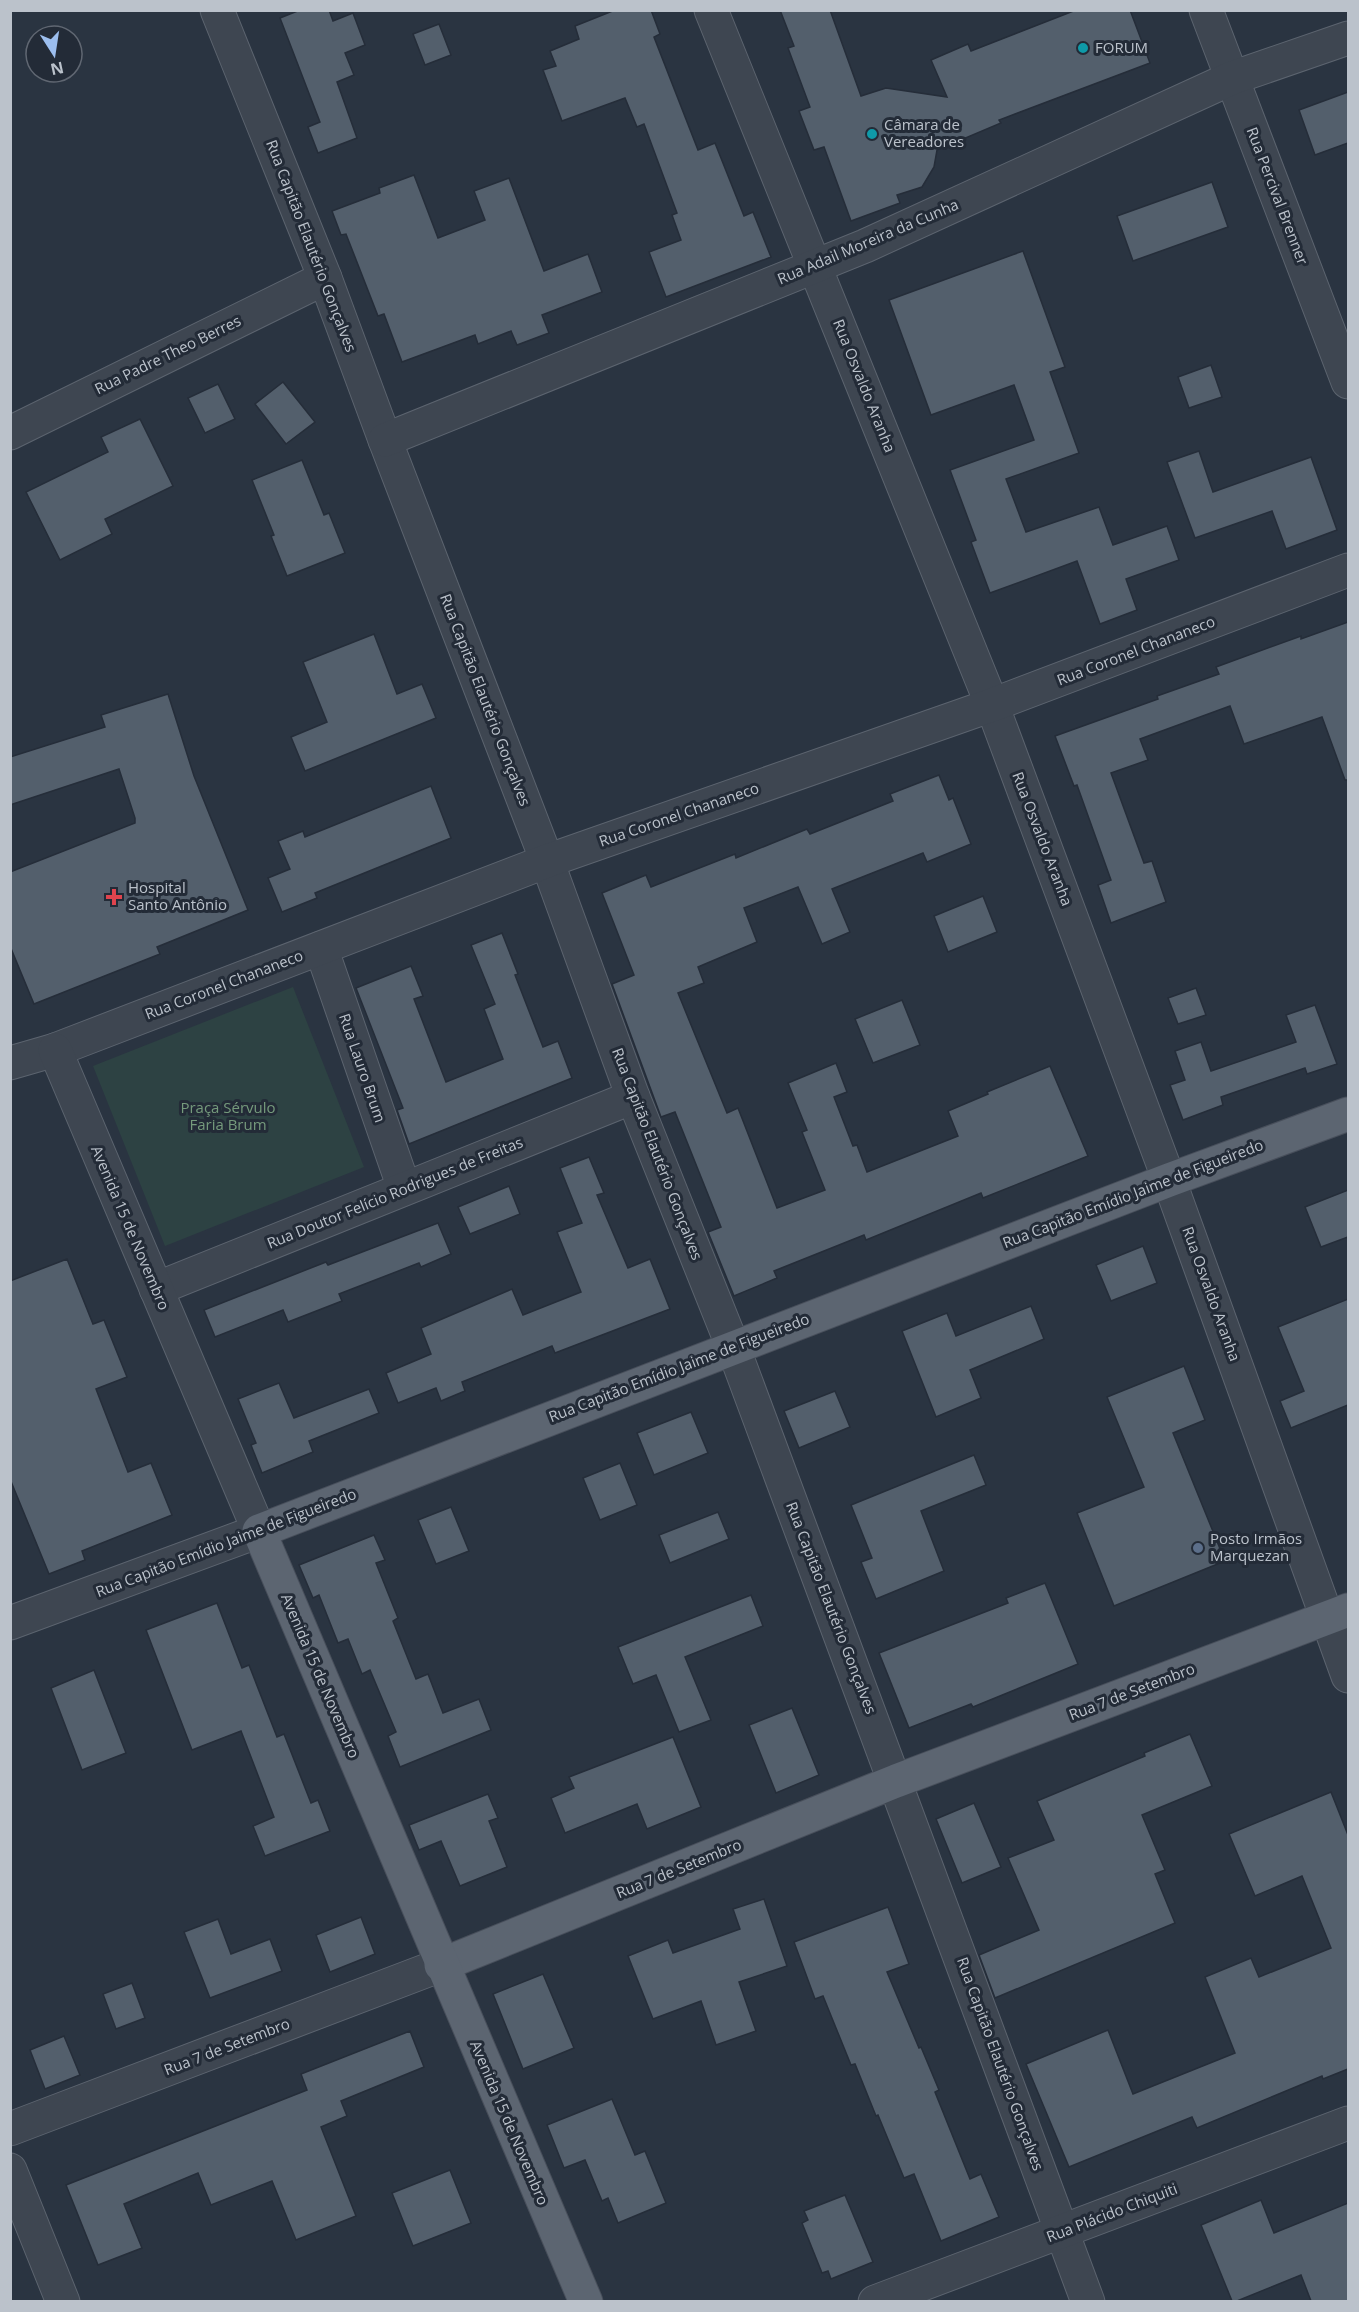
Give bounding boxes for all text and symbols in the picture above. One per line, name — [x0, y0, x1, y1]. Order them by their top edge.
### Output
north arrow — [24, 24, 84, 84]
place label: FORUM — [1095, 37, 1148, 57]
marker: FORUM — [1076, 41, 1090, 55]
text: N — [48, 57, 66, 81]
place label: Câmara de Vereadores — [884, 114, 964, 151]
street label: Rua Percival Brenner — [1242, 124, 1313, 267]
marker: Câmara de Vereadores — [865, 127, 879, 141]
street label: Rua Capitão Elautério Gonçalves — [262, 137, 362, 355]
street label: Rua Adail Moreira da Cunha — [774, 194, 961, 288]
street label: Rua Padre Theo Berres — [91, 310, 244, 398]
street label: Rua Osvaldo Aranha — [829, 316, 901, 455]
street label: Rua Capitão Elautério Gonçalves — [436, 591, 536, 809]
street label: Rua Coronel Chananeco — [1054, 611, 1218, 689]
street label: Rua Osvaldo Aranha — [1008, 769, 1078, 908]
street label: Rua Coronel Chananeco — [596, 777, 761, 851]
place label: Hospital Santo Antônio — [128, 877, 227, 914]
marker: Hospital Santo Antônio — [105, 888, 123, 906]
street label: Rua Coronel Chananeco — [142, 945, 306, 1023]
street label: Rua Lauro Brum — [335, 1011, 391, 1125]
street label: Rua Capitão Elautério Gonçalves — [608, 1045, 708, 1263]
park label: Praça Sérvulo Faria Brum — [180, 1097, 276, 1134]
street label: Rua Doutor Felício Rodrigues de Freitas — [264, 1131, 526, 1253]
street label: Rua Capitão Emídio Jaime de Figueiredo — [999, 1134, 1266, 1252]
street label: Avenida 15 de Novembro — [87, 1142, 175, 1313]
street label: Rua Osvaldo Aranha — [1178, 1224, 1246, 1364]
street label: Rua Capitão Emídio Jaime de Figueiredo — [545, 1308, 812, 1426]
street label: Rua Capitão Emídio Jaime de Figueiredo — [92, 1483, 359, 1601]
street label: Rua Capitão Elautério Gonçalves — [782, 1499, 882, 1717]
place label: Posto Irmãos Marquezan — [1210, 1528, 1302, 1565]
marker: Posto Irmãos Marquezan — [1191, 1541, 1205, 1555]
street label: Avenida 15 de Novembro — [277, 1590, 365, 1761]
street label: Rua 7 de Setembro — [1066, 1658, 1197, 1724]
street label: Rua 7 de Setembro — [613, 1834, 744, 1902]
street label: Rua Capitão Elautério Gonçalves — [953, 1954, 1049, 2173]
street label: Rua 7 de Setembro — [161, 2013, 292, 2079]
street label: Avenida 15 de Novembro — [466, 2037, 554, 2208]
street label: Rua Plácido Chiquiti — [1043, 2178, 1180, 2246]

